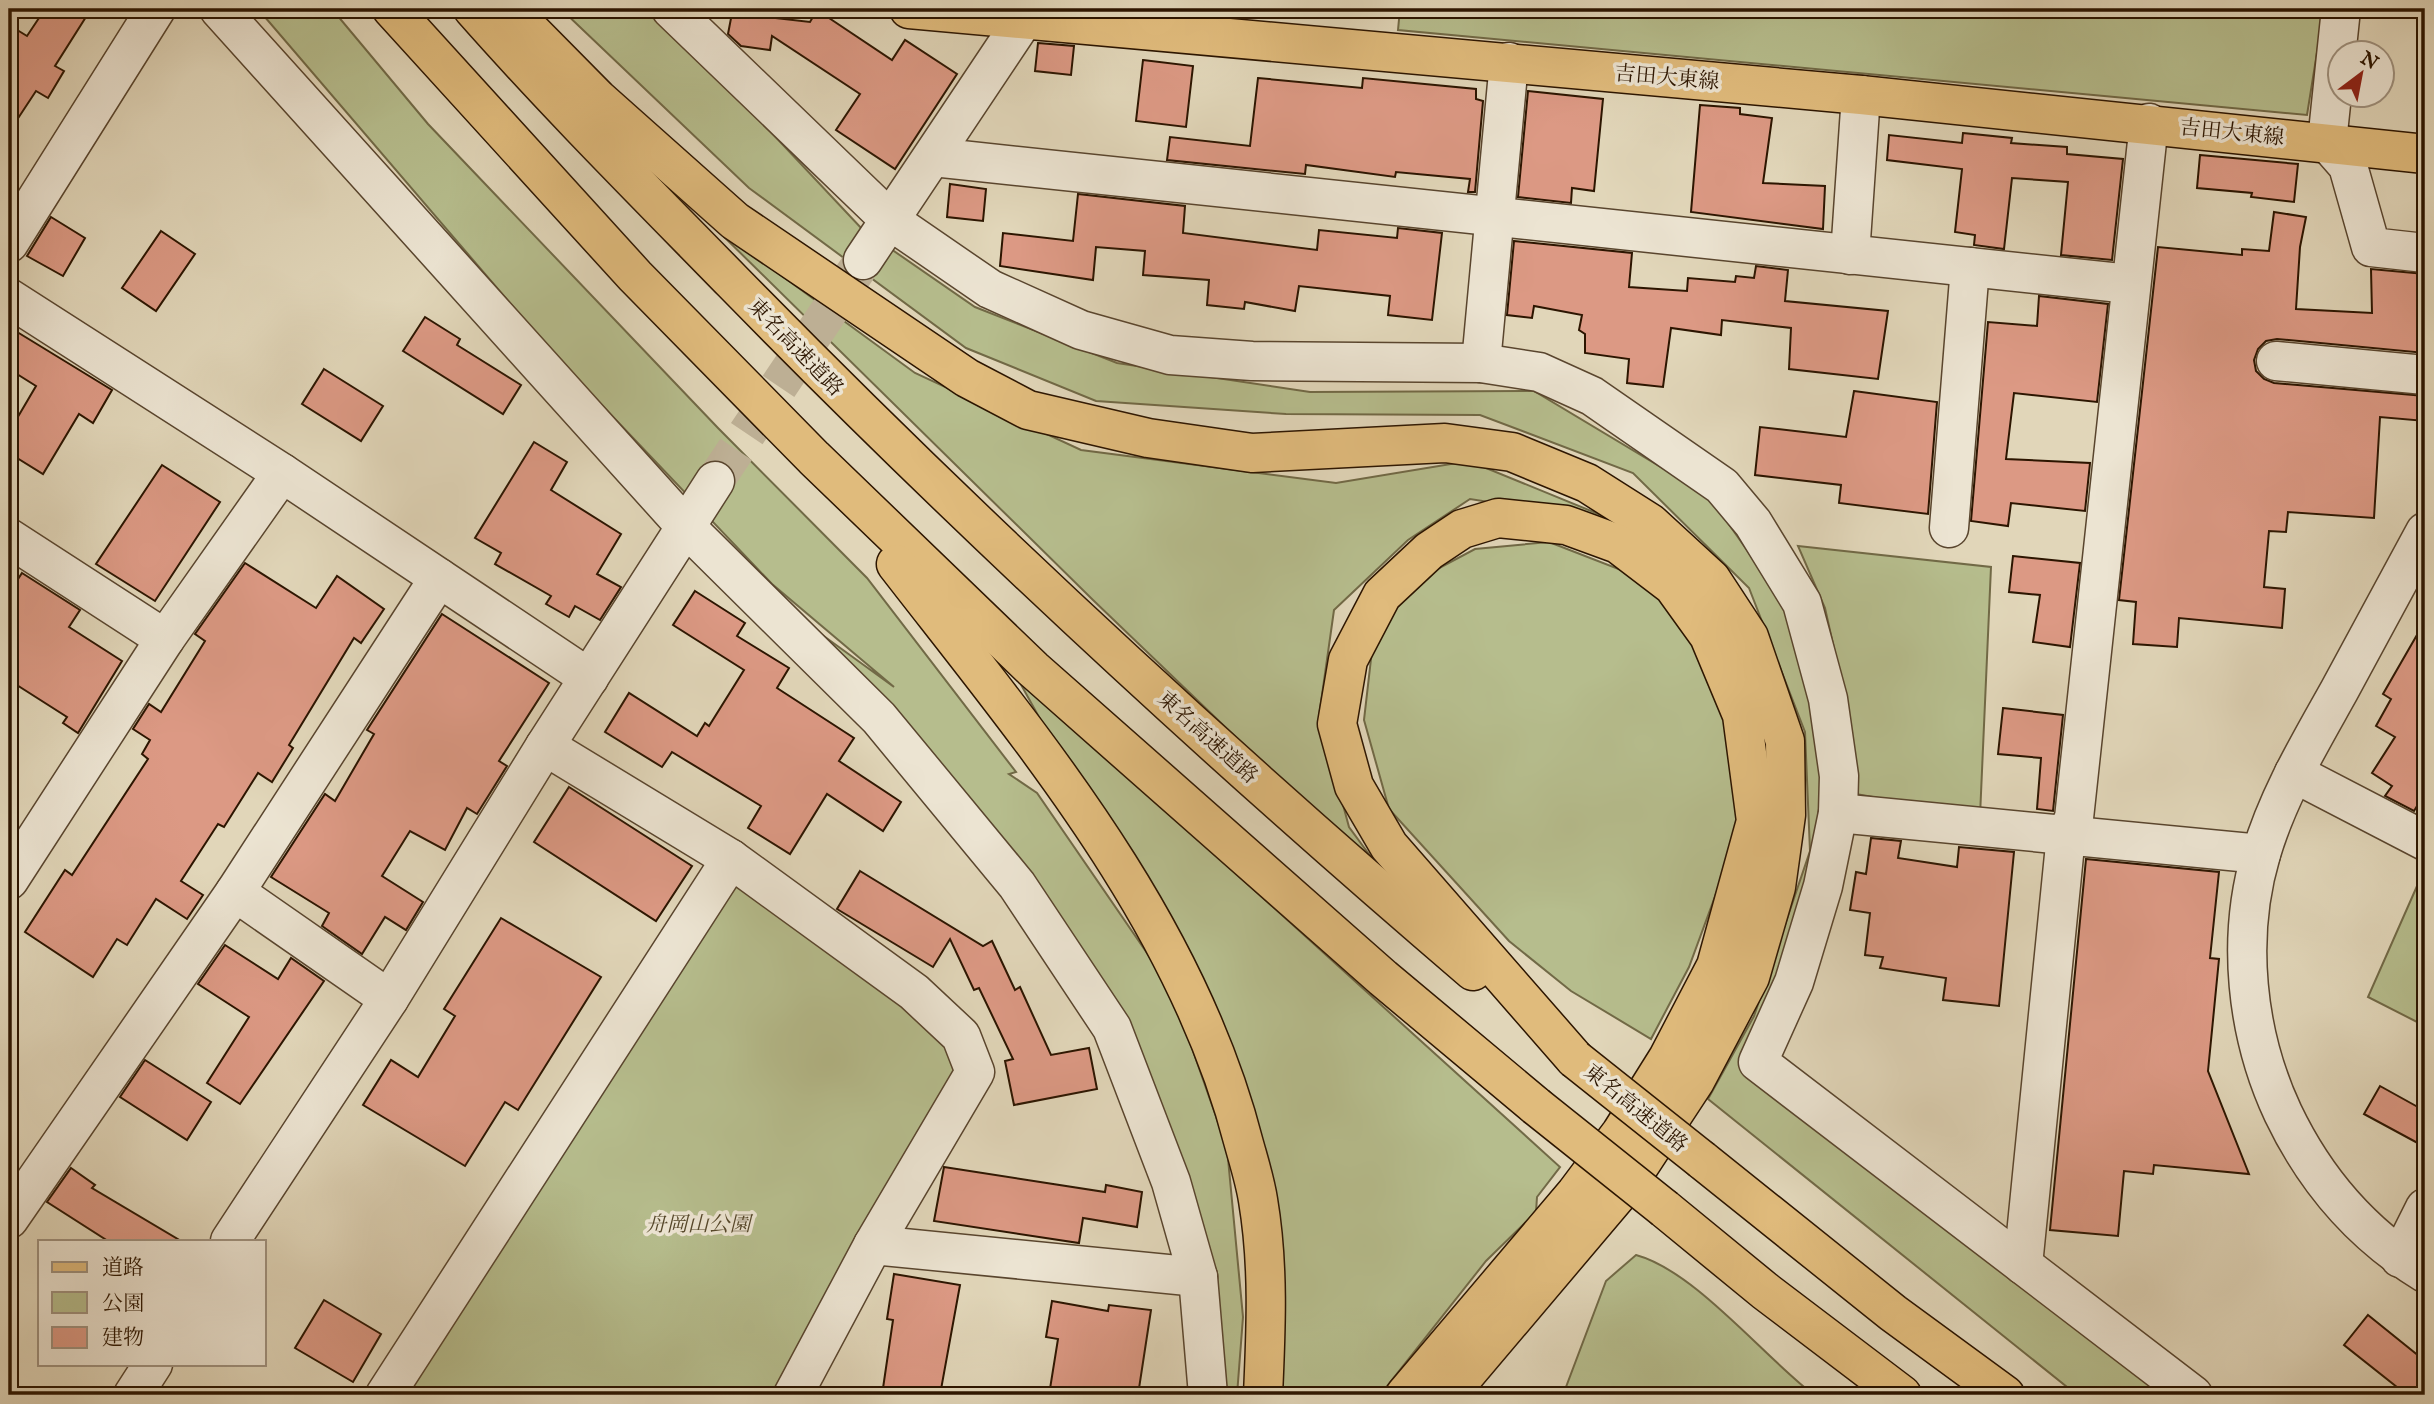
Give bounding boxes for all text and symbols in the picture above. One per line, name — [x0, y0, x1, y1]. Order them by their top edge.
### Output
north arrow — [2326, 38, 2396, 108]
text: N — [2355, 46, 2383, 76]
street label: 吉田大東線 — [1613, 60, 1720, 97]
street label: 吉田大東線 — [2178, 115, 2285, 152]
street label: 東名高速道路 — [741, 293, 848, 403]
street label: 東名高速道路 — [1151, 686, 1263, 790]
street label: 東名高速道路 — [1578, 1059, 1693, 1159]
park label: 舟岡山公園 — [646, 1212, 753, 1239]
legend — [38, 1240, 266, 1366]
text: 道路 — [102, 1255, 144, 1282]
text: 公園 — [102, 1291, 144, 1318]
text: 建物 — [102, 1325, 144, 1352]

